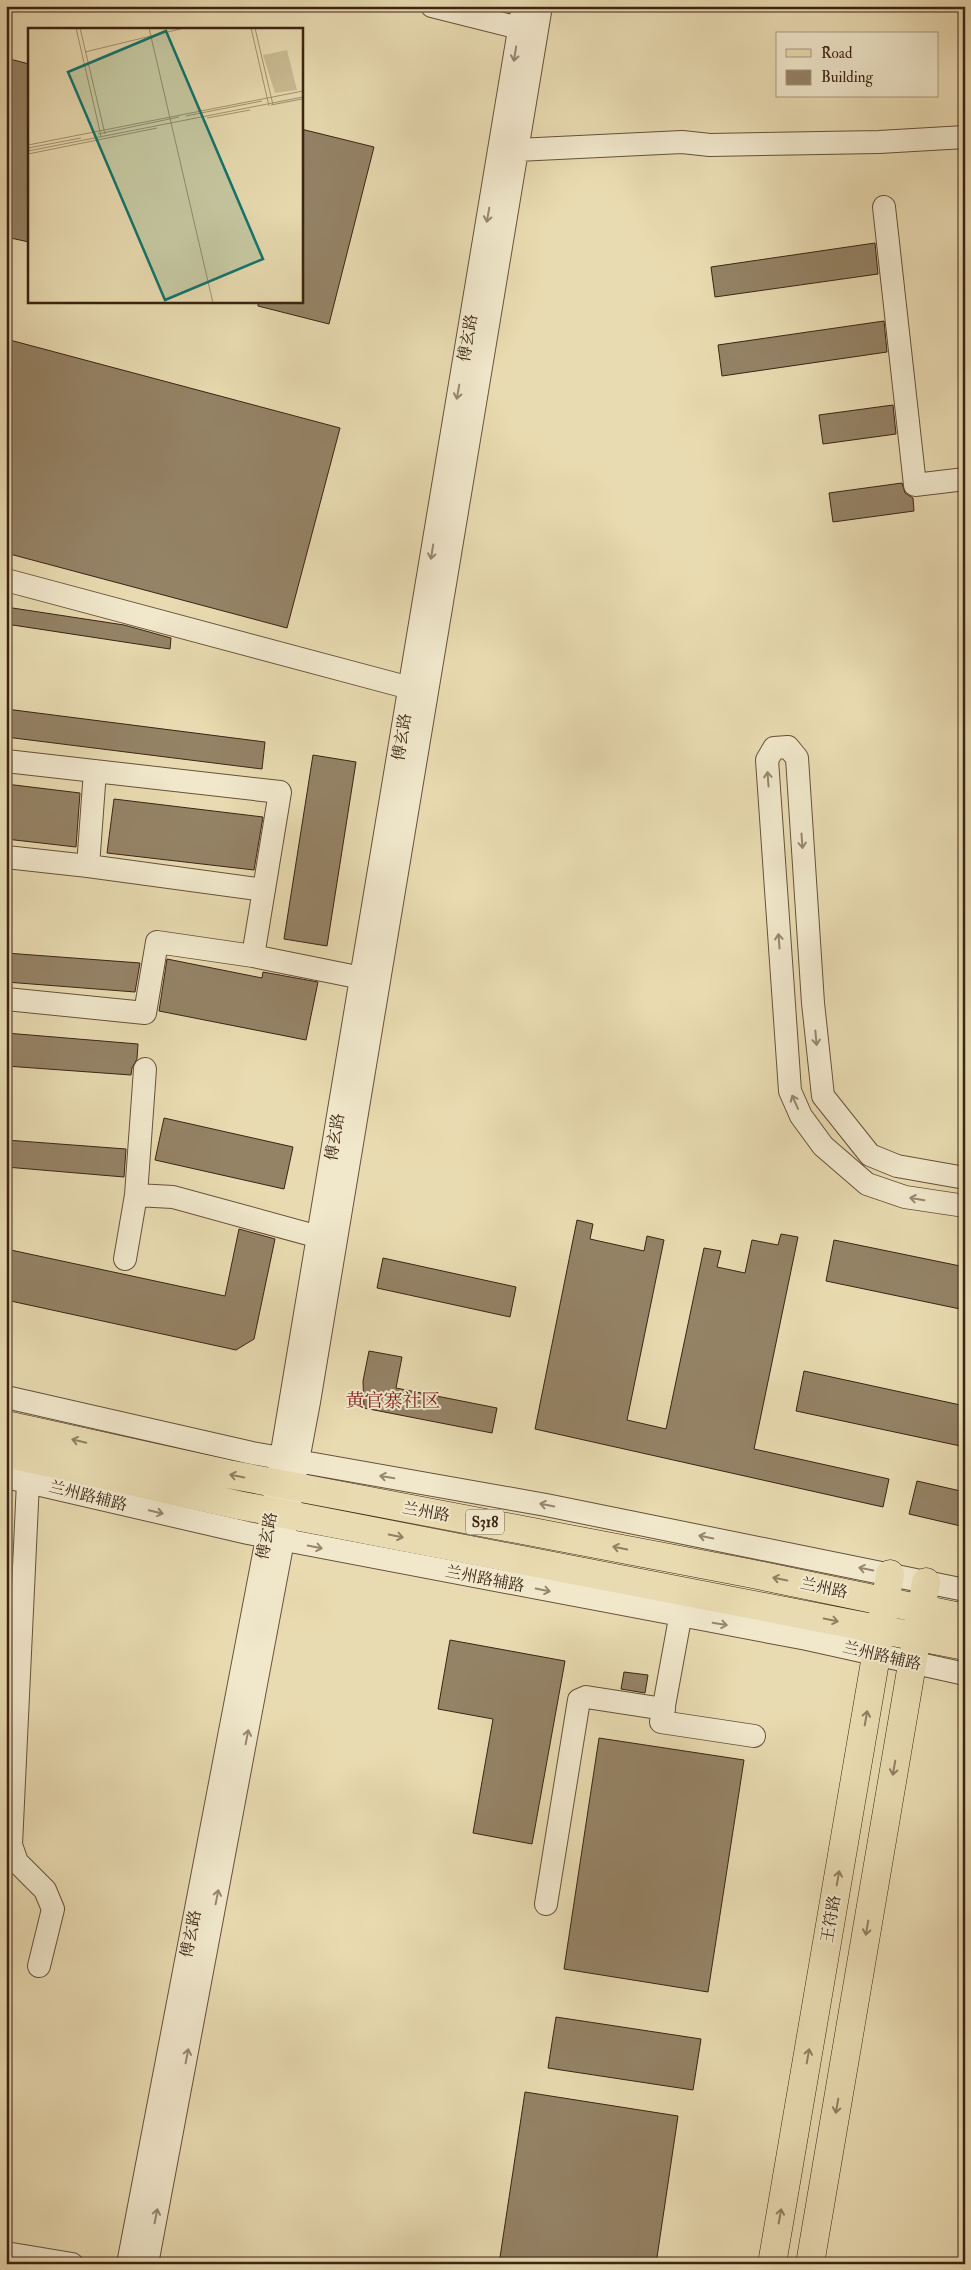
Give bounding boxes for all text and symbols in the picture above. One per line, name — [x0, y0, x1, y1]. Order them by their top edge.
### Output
inset map — [28, 28, 302, 302]
legend — [776, 32, 938, 98]
text: Road — [821, 44, 853, 63]
one-way arrow — [509, 46, 519, 62]
text: Building — [821, 68, 873, 87]
one-way arrow — [483, 206, 493, 222]
street label: 傅玄路 — [454, 313, 482, 363]
one-way arrow — [453, 384, 463, 400]
one-way arrow — [426, 544, 436, 560]
street label: 傅玄路 — [388, 712, 416, 762]
one-way arrow — [763, 771, 773, 787]
one-way arrow — [798, 833, 807, 849]
one-way arrow — [775, 933, 784, 949]
one-way arrow — [811, 1030, 821, 1046]
one-way arrow — [790, 1095, 799, 1110]
street label: 傅玄路 — [321, 1112, 349, 1162]
one-way arrow — [909, 1194, 925, 1204]
district label: 黄官寨社区 — [345, 1389, 441, 1413]
one-way arrow — [71, 1436, 87, 1445]
one-way arrow — [230, 1471, 246, 1480]
one-way arrow — [379, 1472, 395, 1482]
street label: 兰州路辅路 — [47, 1477, 129, 1515]
street label: 兰州路 — [401, 1498, 451, 1526]
one-way arrow — [539, 1500, 555, 1509]
one-way arrow — [147, 1508, 163, 1518]
road number: S318 — [466, 1510, 504, 1534]
street label: 傅玄路 — [253, 1511, 281, 1561]
one-way arrow — [388, 1531, 404, 1541]
one-way arrow — [699, 1532, 715, 1542]
one-way arrow — [306, 1543, 322, 1552]
one-way arrow — [613, 1543, 629, 1553]
street label: 兰州路辅路 — [444, 1562, 526, 1596]
one-way arrow — [858, 1564, 874, 1574]
street label: 兰州路 — [798, 1573, 850, 1603]
one-way arrow — [772, 1574, 788, 1584]
one-way arrow — [535, 1586, 551, 1595]
one-way arrow — [822, 1615, 838, 1625]
one-way arrow — [711, 1619, 727, 1629]
street label: 兰州路辅路 — [841, 1637, 923, 1675]
one-way arrow — [861, 1710, 871, 1726]
one-way arrow — [243, 1729, 253, 1745]
one-way arrow — [889, 1760, 899, 1776]
one-way arrow — [834, 1870, 844, 1886]
one-way arrow — [213, 1889, 222, 1905]
street label: 王符路 — [817, 1894, 845, 1944]
street label: 傅玄路 — [177, 1909, 205, 1959]
one-way arrow — [862, 1920, 872, 1936]
one-way arrow — [803, 2048, 813, 2064]
one-way arrow — [182, 2049, 192, 2065]
one-way arrow — [831, 2097, 841, 2113]
one-way arrow — [152, 2208, 162, 2224]
one-way arrow — [776, 2208, 786, 2224]

